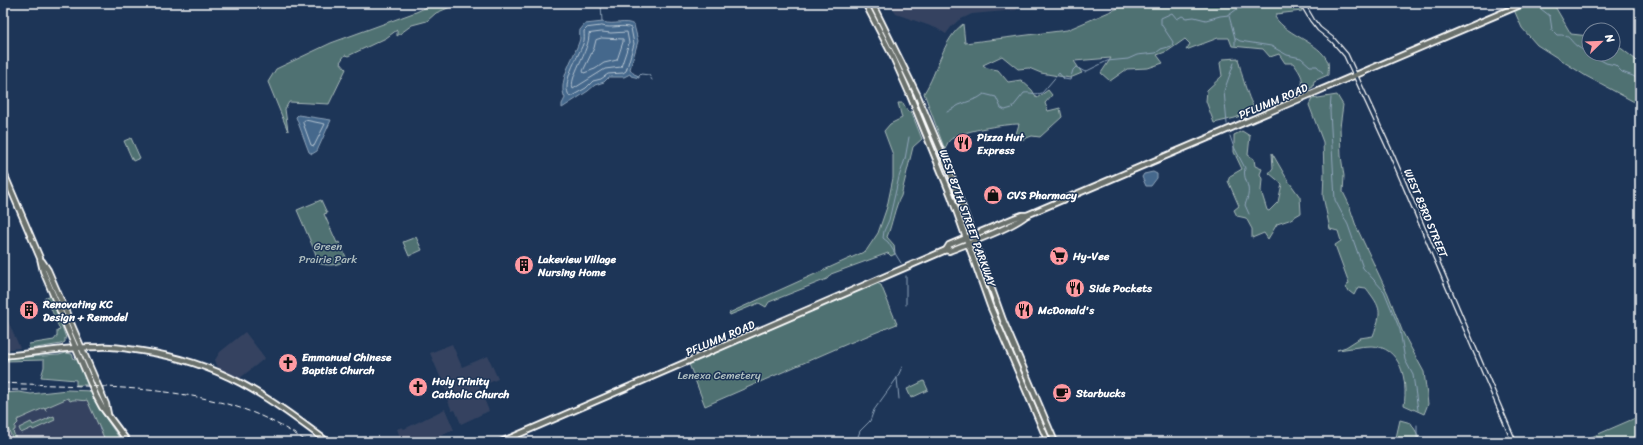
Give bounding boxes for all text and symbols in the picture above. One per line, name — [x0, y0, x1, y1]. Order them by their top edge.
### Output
north arrow — [1581, 22, 1621, 62]
text: N — [1599, 30, 1620, 46]
street label: PFLUMM ROAD — [1236, 78, 1311, 125]
place label: Pizza Hut Express — [977, 128, 1025, 160]
restaurant icon: Pizza Hut Express — [952, 132, 974, 154]
street label: WEST 87TH STREET PARKWAY — [934, 146, 1002, 291]
street label: WEST 83RD STREET — [1398, 166, 1453, 261]
shop icon: CVS Pharmacy — [982, 184, 1004, 206]
place label: CVS Pharmacy — [1006, 186, 1077, 205]
park label: Green Prairie Park — [299, 237, 357, 269]
supermarket icon: Hy-Vee — [1048, 245, 1070, 267]
place label: Hy-Vee — [1072, 247, 1110, 266]
place label: Lakeview Village Nursing Home — [537, 250, 617, 282]
building icon: Lakeview Village Nursing Home — [513, 254, 535, 276]
restaurant icon: Side Pockets — [1064, 277, 1086, 299]
place label: Side Pockets — [1088, 279, 1153, 298]
place label: Renovating KC Design + Remodel — [42, 295, 129, 327]
building icon: Renovating KC Design + Remodel — [18, 299, 40, 321]
restaurant icon: McDonald's — [1013, 299, 1035, 321]
place label: McDonald's — [1037, 301, 1095, 320]
street label: PFLUMM ROAD — [683, 315, 758, 362]
place label: Emmanuel Chinese Baptist Church — [302, 348, 392, 380]
church icon: Emmanuel Chinese Baptist Church — [277, 352, 299, 374]
park label: Lenexa Cemetery — [677, 366, 761, 385]
place label: Holy Trinity Catholic Church — [431, 372, 510, 404]
church icon: Holy Trinity Catholic Church — [407, 376, 429, 398]
cafe icon: Starbucks — [1051, 382, 1073, 404]
place label: Starbucks — [1075, 384, 1126, 403]

